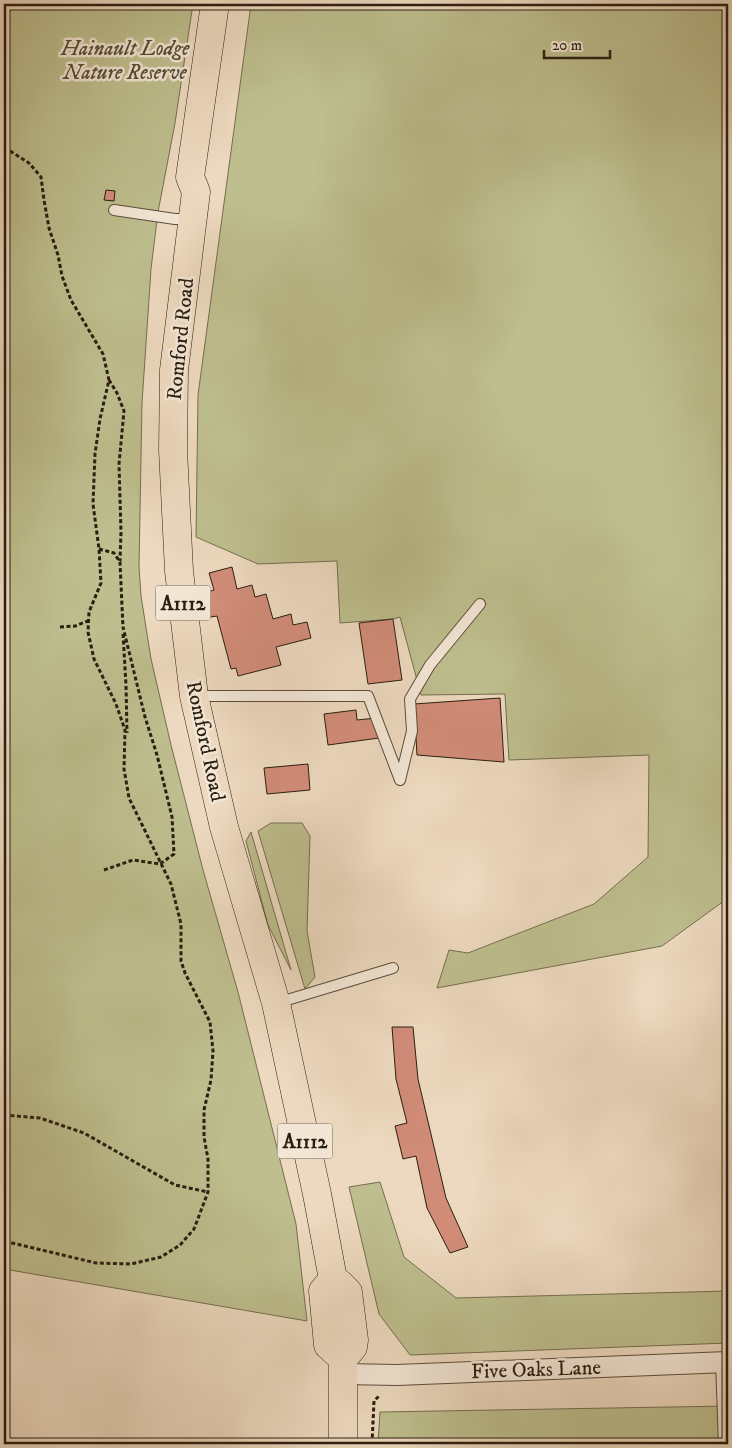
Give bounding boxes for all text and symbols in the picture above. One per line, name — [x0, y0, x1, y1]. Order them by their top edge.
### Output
scale bar — [544, 28, 611, 60]
park label: Hainault Lodge Nature Reserve — [60, 36, 190, 86]
text: 20 m — [552, 36, 582, 55]
street label: Romford Road — [162, 276, 200, 402]
road number: A1112 — [156, 586, 210, 620]
street label: Romford Road — [180, 678, 231, 804]
road number: A1112 — [278, 1124, 332, 1158]
street label: Five Oaks Lane — [471, 1355, 602, 1385]

